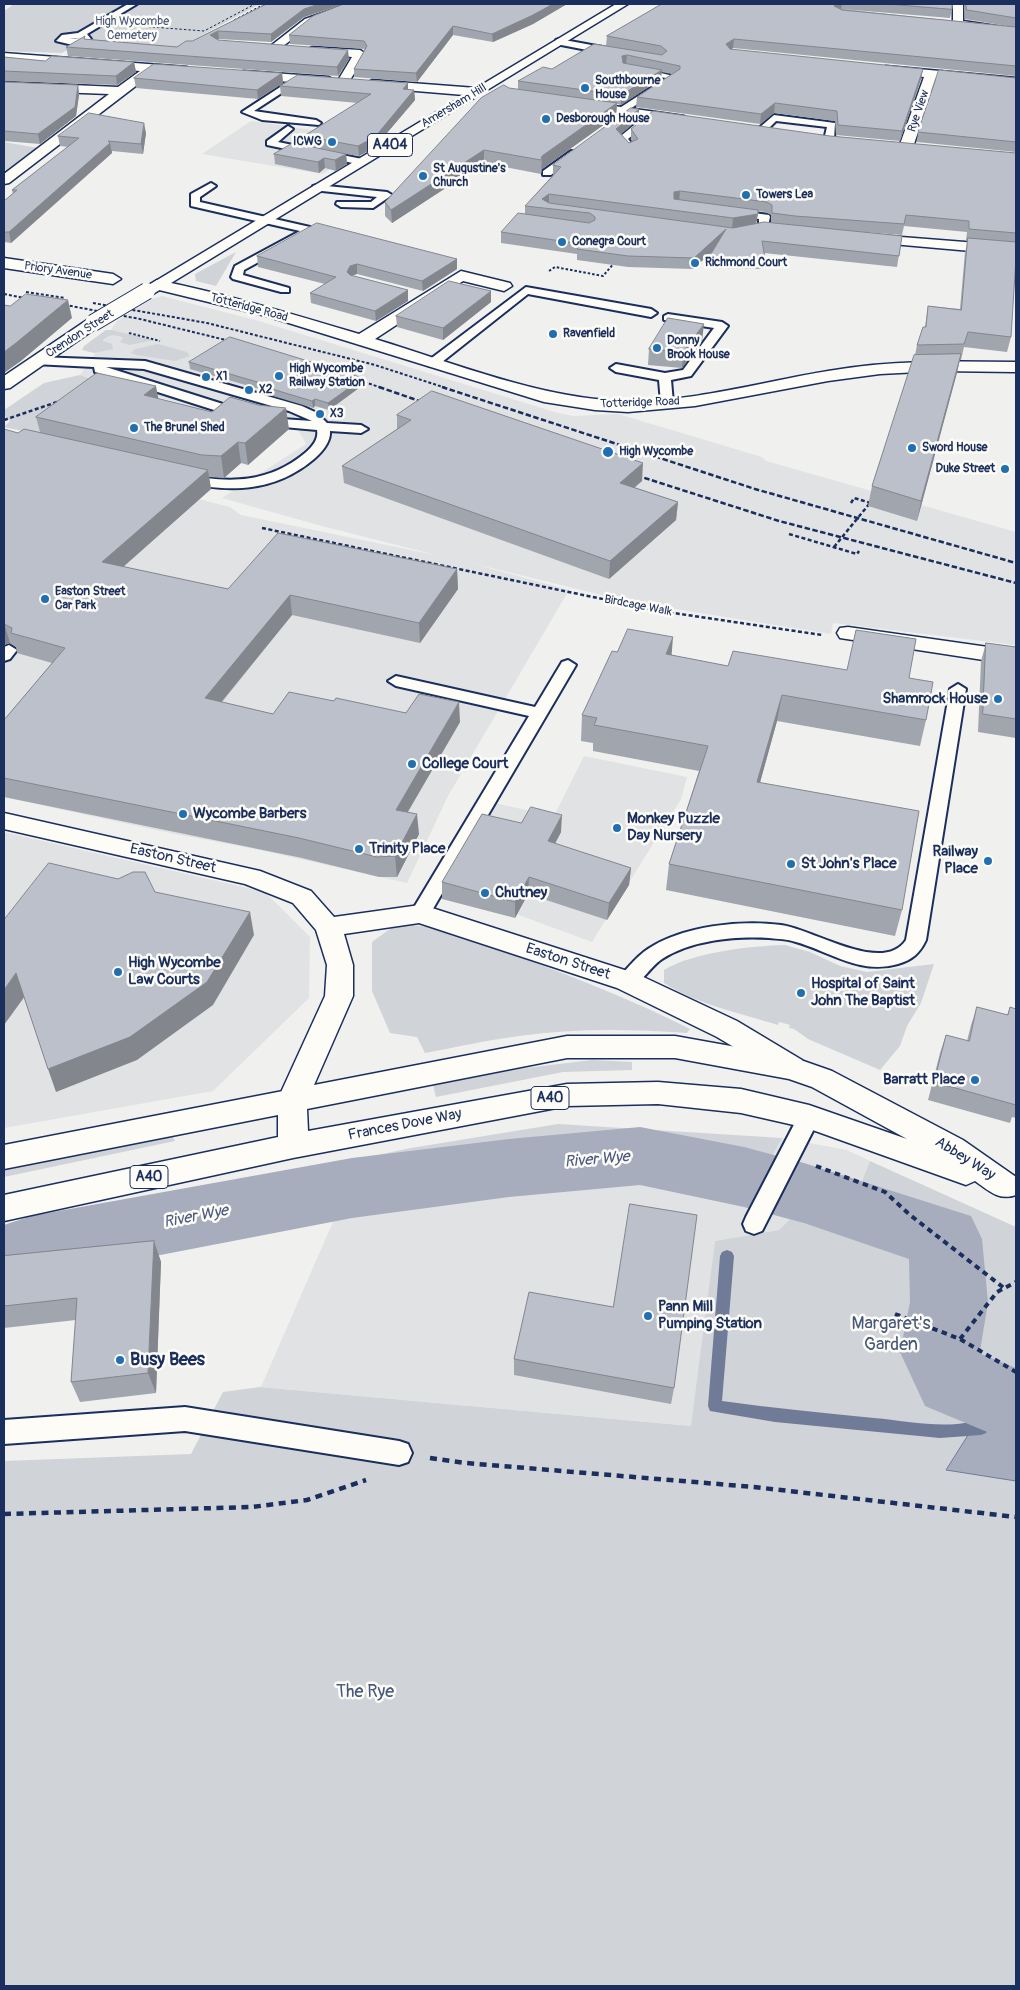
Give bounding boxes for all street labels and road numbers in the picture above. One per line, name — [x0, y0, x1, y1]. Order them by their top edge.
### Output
street label: Amersham Hill — [419, 81, 489, 131]
street label: Rye View — [905, 88, 933, 134]
road number: A404 — [368, 134, 412, 156]
street label: Priory Avenue — [23, 259, 93, 283]
street label: Totteridge Road — [209, 291, 289, 325]
street label: Crendon Street — [43, 307, 117, 361]
street label: Totteridge Road — [600, 394, 680, 412]
street label: Birdcage Walk — [603, 592, 673, 620]
street label: Easton Street — [128, 840, 218, 878]
street label: Easton Street — [523, 940, 613, 984]
road number: A40 — [531, 1086, 569, 1110]
street label: Frances Dove Way — [347, 1105, 463, 1145]
street label: Abbey Way — [932, 1133, 998, 1185]
road number: A40 — [130, 1166, 168, 1188]

